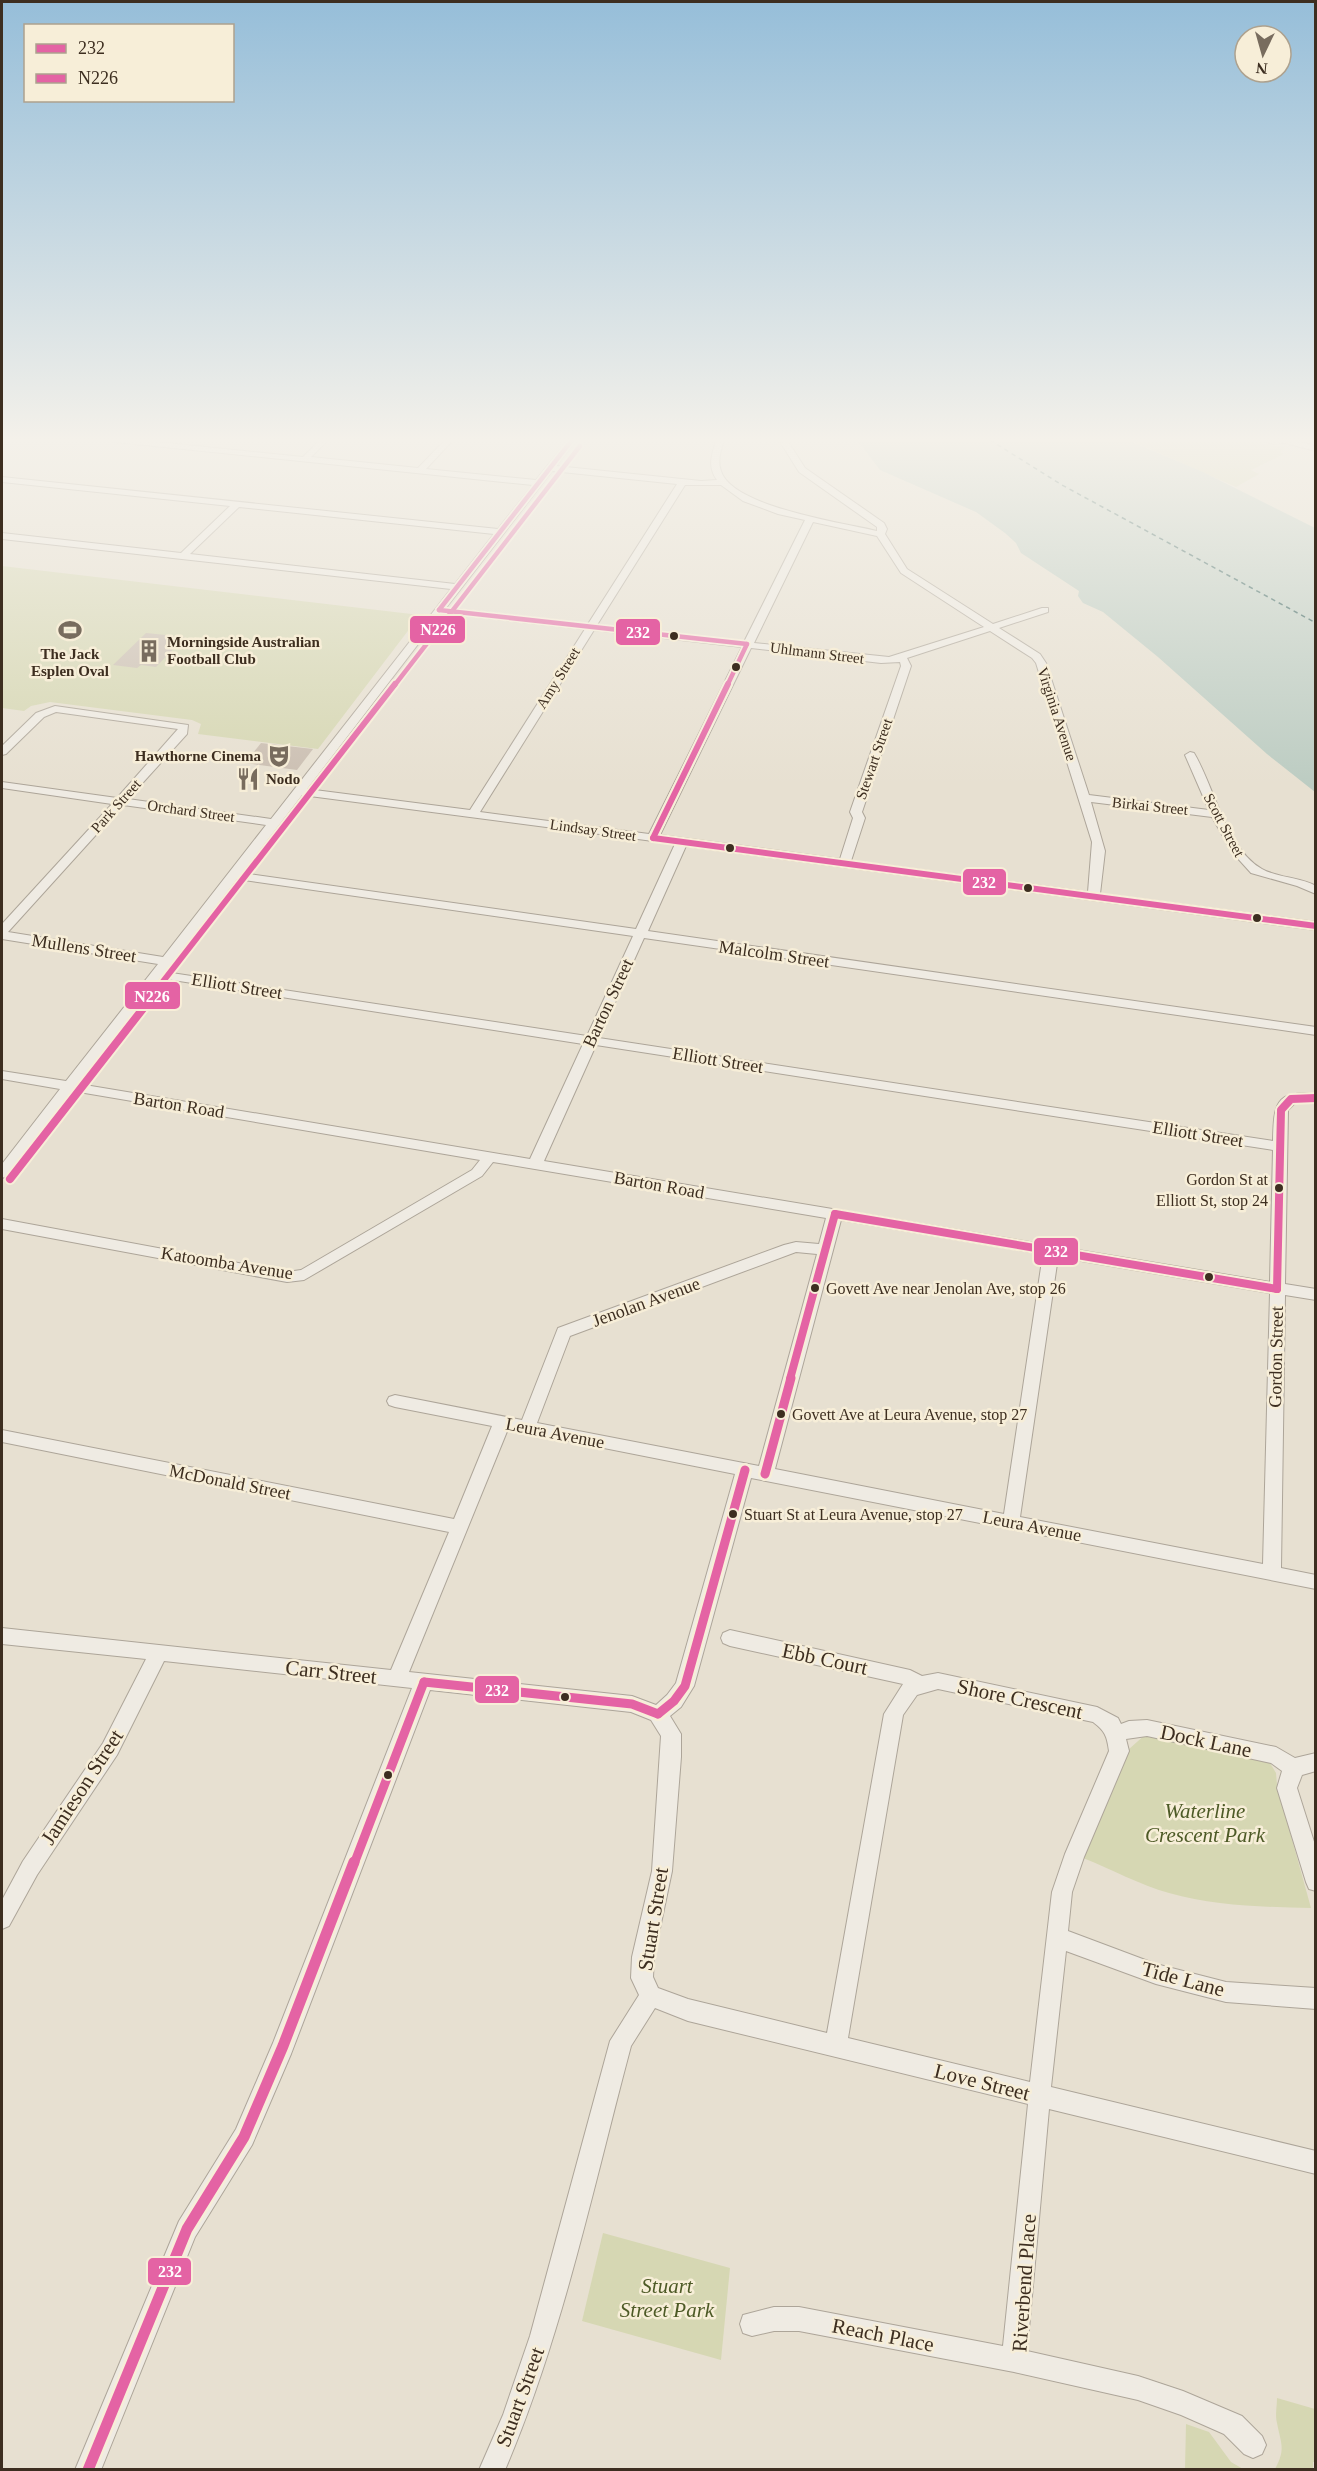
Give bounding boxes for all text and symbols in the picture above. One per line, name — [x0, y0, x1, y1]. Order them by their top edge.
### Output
legend — [24, 24, 234, 102]
north arrow — [1233, 24, 1293, 84]
text: 232 — [78, 38, 105, 58]
text: N — [1255, 59, 1268, 77]
text: N226 — [78, 68, 118, 88]
line badge: N226 — [409, 615, 466, 644]
sports icon: The Jack Esplen Oval — [57, 617, 83, 643]
line badge: 232 — [615, 618, 661, 646]
text: N226 — [420, 621, 456, 638]
text: 232 — [626, 624, 650, 641]
unlabelled marker — [668, 630, 680, 642]
place label: Morningside Australian Football Club — [167, 634, 321, 667]
building icon: Morningside Australian Football Club — [136, 638, 162, 664]
street label: Uhlmann Street — [769, 639, 866, 667]
street label: Amy Street — [533, 644, 583, 711]
place label: The Jack Esplen Oval — [31, 646, 109, 679]
unlabelled marker — [730, 661, 742, 673]
street label: Virginia Avenue — [1034, 665, 1080, 763]
street label: Stewart Street — [853, 716, 896, 802]
theatre icon: Hawthorne Cinema — [266, 743, 292, 769]
place label: Hawthorne Cinema — [135, 748, 261, 764]
restaurant icon: Nodo — [235, 766, 261, 792]
place label: Nodo — [266, 771, 300, 787]
street label: Park Street — [88, 775, 145, 836]
street label: Scott Street — [1201, 791, 1248, 860]
street label: Birkai Street — [1111, 794, 1190, 818]
street label: Orchard Street — [146, 797, 236, 825]
street label: Lindsay Street — [549, 816, 638, 844]
unlabelled marker — [724, 842, 736, 854]
line badge: 232 — [962, 868, 1007, 896]
text: 232 — [972, 874, 996, 891]
unlabelled marker — [1022, 882, 1034, 894]
unlabelled marker — [1251, 912, 1263, 924]
street label: Mullens Street — [30, 930, 138, 966]
street label: Malcolm Street — [717, 936, 831, 972]
street label: Barton Street — [579, 956, 637, 1050]
street label: Elliott Street — [190, 969, 284, 1003]
line badge: N226 — [124, 981, 181, 1010]
text: N226 — [134, 988, 170, 1005]
street label: Elliott Street — [671, 1043, 765, 1077]
street label: Barton Road — [132, 1088, 226, 1122]
street label: Elliott Street — [1151, 1117, 1245, 1151]
street label: Barton Road — [612, 1167, 706, 1203]
place label: Gordon St at Elliott St, stop 24 — [1156, 1171, 1269, 1210]
marker: Gordon St at Elliott St, stop 24 — [1273, 1182, 1285, 1194]
line badge: 232 — [1033, 1237, 1079, 1266]
street label: Katoomba Avenue — [160, 1243, 294, 1283]
text: 232 — [1044, 1243, 1068, 1260]
unlabelled marker — [1203, 1271, 1215, 1283]
street label: Jenolan Avenue — [589, 1273, 703, 1331]
place label: Govett Ave near Jenolan Ave, stop 26 — [826, 1280, 1066, 1298]
marker: Govett Ave near Jenolan Ave, stop 26 — [809, 1282, 821, 1294]
street label: Gordon Street — [1265, 1306, 1287, 1408]
place label: Govett Ave at Leura Avenue, stop 27 — [792, 1406, 1027, 1424]
marker: Govett Ave at Leura Avenue, stop 27 — [775, 1408, 787, 1420]
street label: Leura Avenue — [504, 1414, 606, 1452]
street label: McDonald Street — [167, 1460, 293, 1504]
place label: Stuart St at Leura Avenue, stop 27 — [744, 1506, 963, 1524]
street label: Leura Avenue — [981, 1507, 1083, 1545]
marker: Stuart St at Leura Avenue, stop 27 — [727, 1508, 739, 1520]
street label: Ebb Court — [780, 1638, 870, 1680]
street label: Carr Street — [284, 1655, 378, 1689]
street label: Shore Crescent — [955, 1674, 1085, 1724]
line badge: 232 — [474, 1675, 520, 1704]
text: 232 — [485, 1682, 509, 1699]
unlabelled marker — [559, 1691, 571, 1703]
street label: Dock Lane — [1158, 1720, 1254, 1762]
street label: Jamieson Street — [36, 1725, 128, 1849]
unlabelled marker — [382, 1769, 394, 1781]
park label: Waterline Crescent Park — [1145, 1799, 1266, 1847]
street label: Stuart Street — [633, 1865, 673, 1972]
street label: Tide Lane — [1139, 1956, 1227, 2002]
street label: Love Street — [932, 2059, 1032, 2105]
street label: Riverbend Place — [1007, 2213, 1041, 2353]
line badge: 232 — [147, 2257, 192, 2286]
text: 232 — [158, 2263, 182, 2280]
park label: Stuart Street Park — [620, 2274, 715, 2322]
street label: Reach Place — [830, 2313, 936, 2357]
street label: Stuart Street — [491, 2344, 549, 2450]

